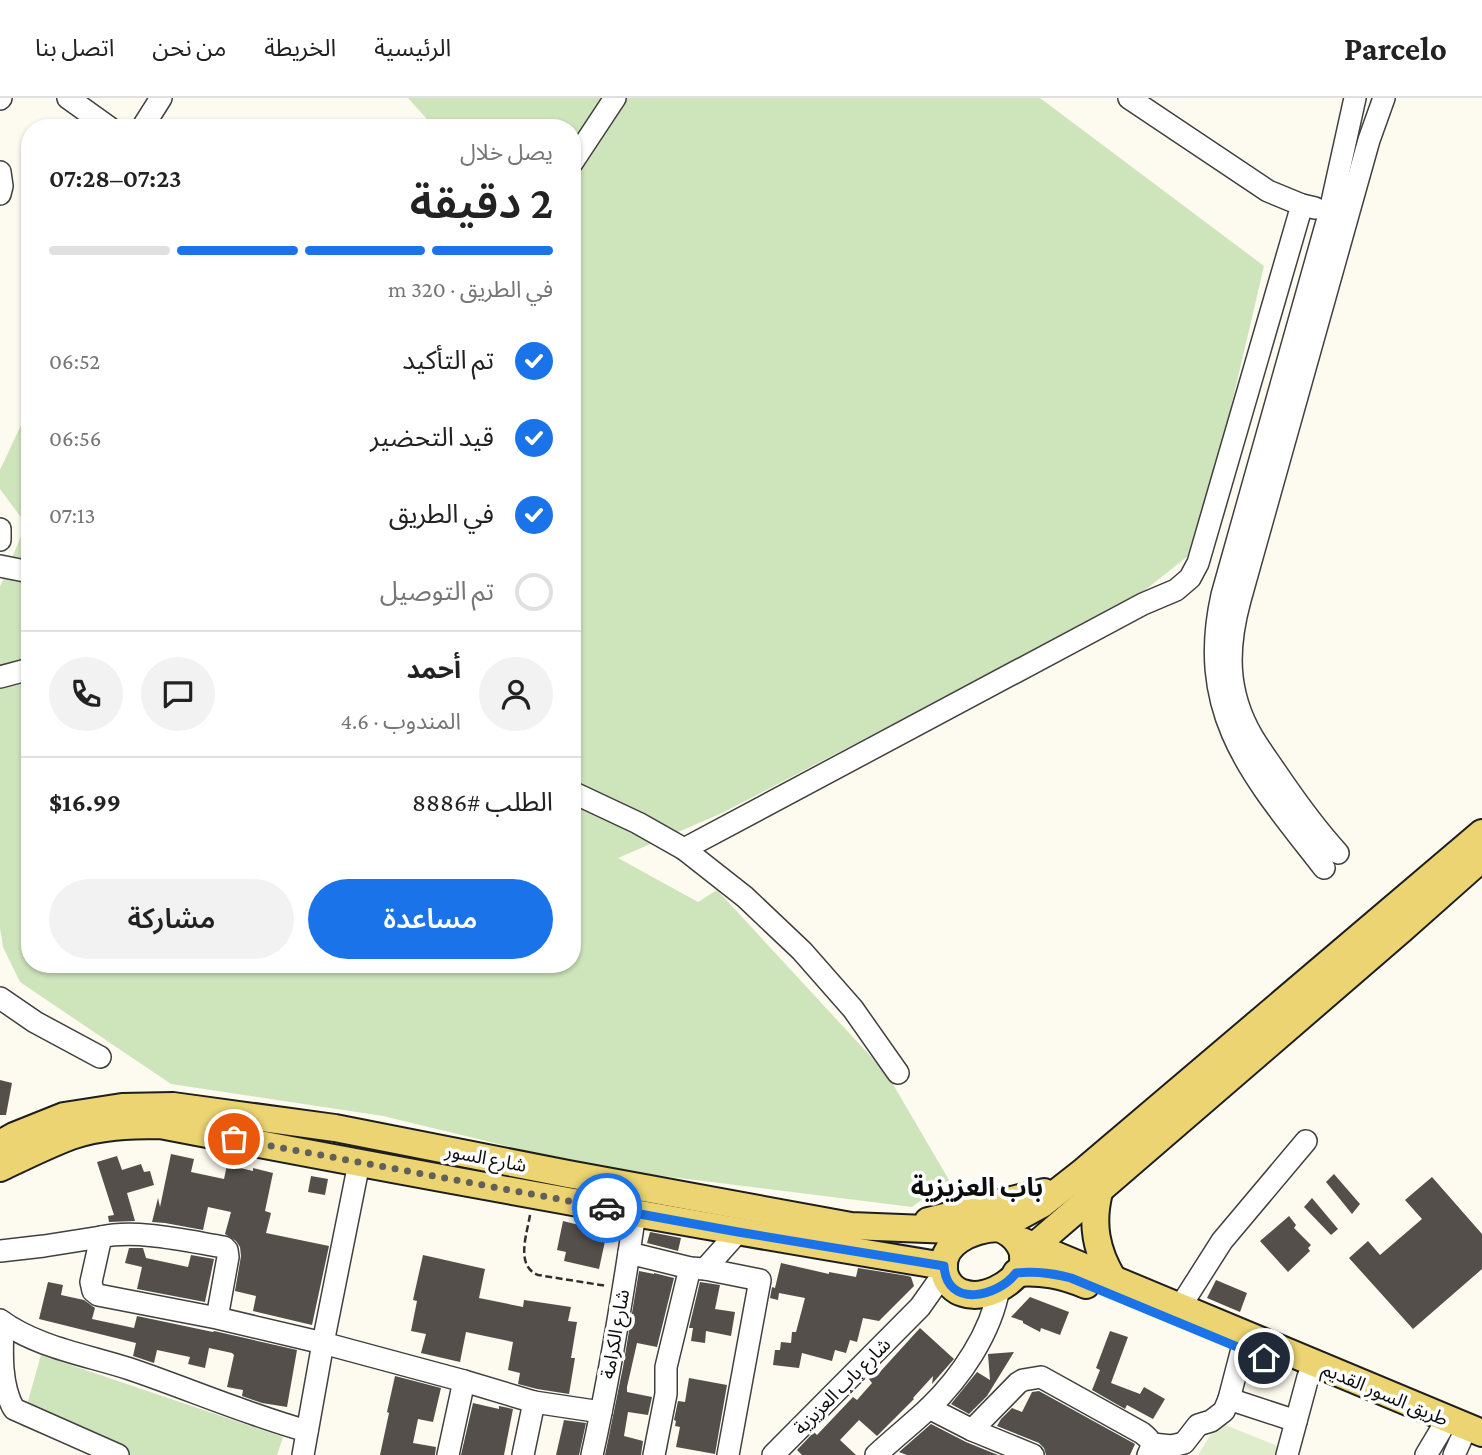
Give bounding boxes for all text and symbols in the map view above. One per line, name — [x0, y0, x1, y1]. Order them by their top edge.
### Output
text: Parcelo — [1344, 30, 1447, 67]
text: اتصل بنا — [35, 34, 114, 61]
text: من نحن — [152, 34, 226, 61]
text: الخريطة — [264, 34, 336, 61]
text: الرئيسية — [374, 34, 451, 61]
text: يصل خلال — [460, 139, 553, 165]
text: 07:23–07:28 — [49, 164, 182, 193]
text: 2 دقيقة — [410, 177, 553, 228]
text: في الطريق · 320 m — [388, 276, 553, 302]
icon: check — [515, 342, 553, 380]
text: تم التأكيد — [402, 346, 494, 375]
text: 06:52 — [49, 348, 100, 374]
icon: check — [515, 419, 553, 457]
text: قيد التحضير — [370, 423, 494, 452]
text: 06:56 — [49, 425, 101, 451]
icon: check — [515, 496, 553, 534]
text: في الطريق — [389, 500, 494, 529]
text: 07:13 — [49, 502, 96, 528]
text: تم التوصيل — [380, 577, 494, 606]
text: أحمد — [407, 655, 461, 684]
button: phone — [49, 657, 123, 731]
button: chat — [141, 657, 215, 731]
button: person — [479, 657, 553, 731]
text: المندوب · 4.6 — [340, 708, 461, 734]
text: $16.99 — [49, 788, 121, 817]
text: الطلب #8886 — [412, 788, 553, 817]
button: مشاركة — [49, 879, 294, 959]
button: مساعدة — [308, 879, 553, 959]
pin — [204, 1109, 264, 1169]
icon: bag — [215, 1120, 253, 1158]
street label: شارع السور — [442, 1140, 528, 1179]
courier — [572, 1173, 642, 1243]
district label: باب العزيزية — [911, 1173, 1043, 1202]
icon: car — [588, 1189, 626, 1227]
street label: شارع الكرامة — [597, 1288, 636, 1381]
pin — [1234, 1328, 1294, 1388]
street label: شارع باب العزيزية — [789, 1333, 897, 1441]
icon: home — [1245, 1339, 1283, 1377]
street label: طريق السور القديم — [1317, 1358, 1451, 1434]

